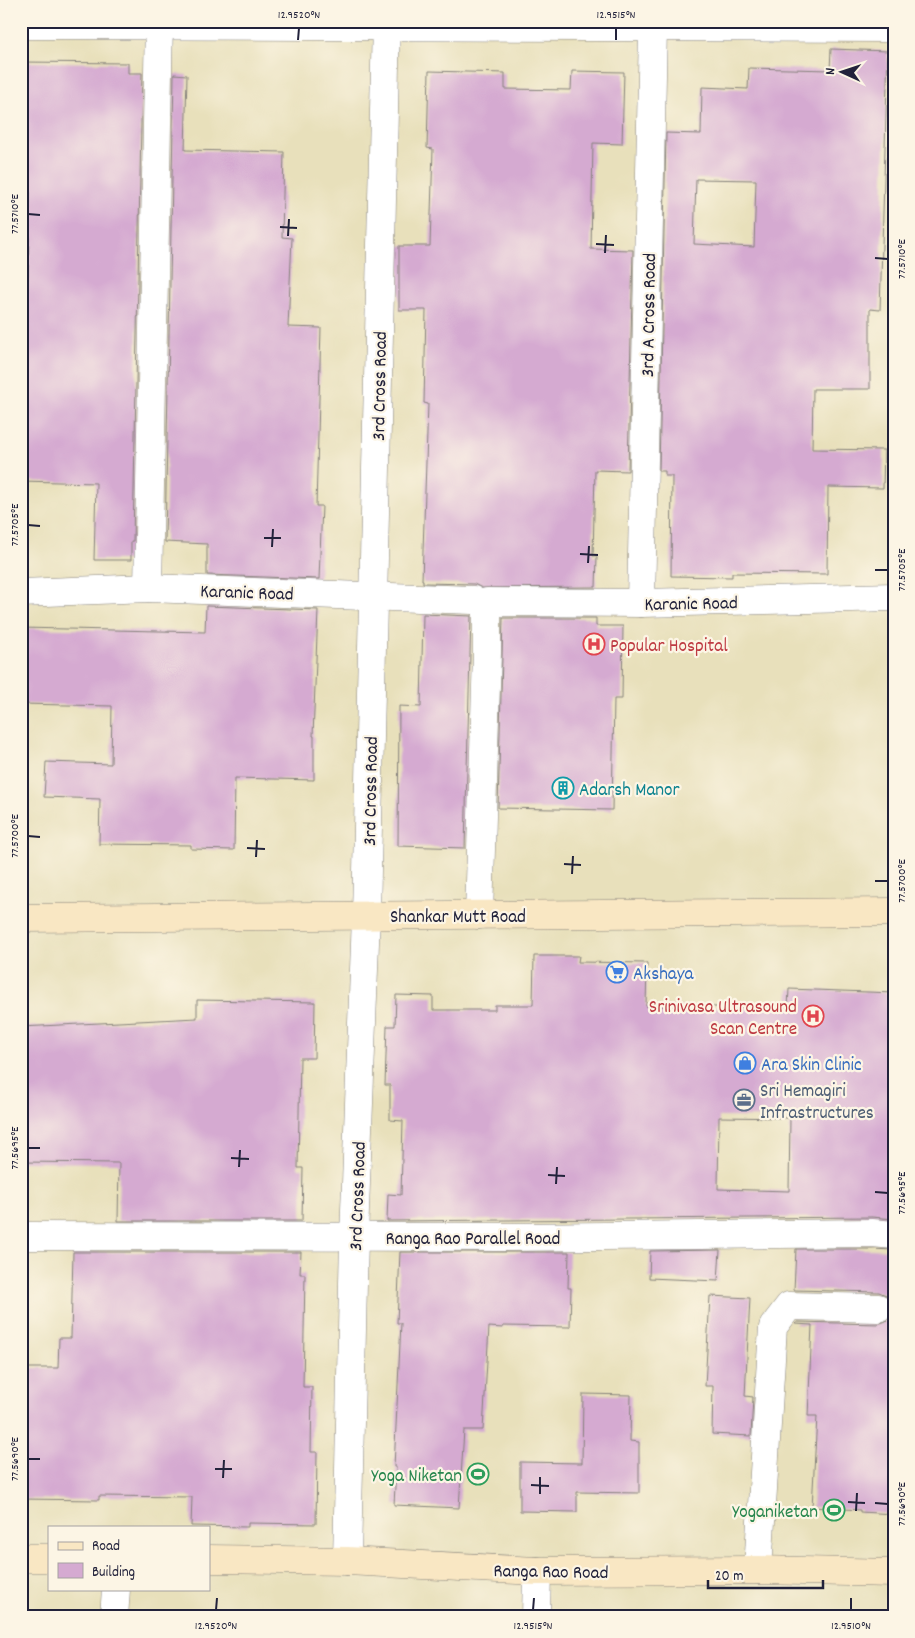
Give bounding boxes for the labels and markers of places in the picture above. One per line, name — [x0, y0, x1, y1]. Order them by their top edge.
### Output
hospital icon: Popular Hospital — [582, 632, 606, 656]
place label: Popular Hospital — [610, 634, 728, 661]
building icon: Adarsh Manor — [551, 776, 575, 800]
place label: Adarsh Manor — [579, 778, 680, 805]
supermarket icon: Akshaya — [605, 960, 629, 984]
place label: Akshaya — [633, 962, 694, 989]
place label: Srinivasa Ultrasound Scan Centre — [649, 995, 797, 1044]
hospital icon: Srinivasa Ultrasound Scan Centre — [801, 1004, 825, 1028]
shop icon: Ara Skin Clinic — [733, 1051, 757, 1075]
place label: Ara Skin Clinic — [761, 1053, 862, 1080]
place label: Sri Hemagiri Infrastructures — [760, 1079, 874, 1128]
office icon: Sri Hemagiri Infrastructures — [732, 1088, 756, 1112]
sports icon: Yoga Niketan — [466, 1462, 490, 1486]
place label: Yoga Niketan — [371, 1464, 462, 1491]
sports icon: Yoganiketan — [822, 1498, 846, 1522]
place label: Yoganiketan — [732, 1500, 818, 1527]

